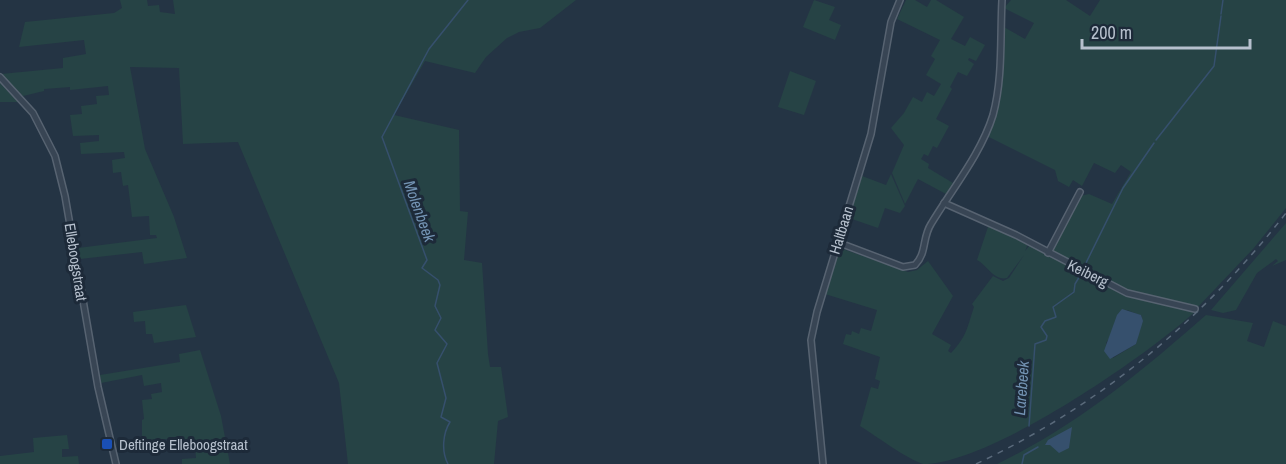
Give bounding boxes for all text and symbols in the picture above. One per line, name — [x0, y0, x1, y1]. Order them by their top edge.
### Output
scale bar — [1082, 12, 1250, 50]
text: 200 m — [1091, 20, 1132, 45]
water label: Molenbeek — [399, 177, 441, 245]
street label: Haltbaan — [824, 203, 858, 257]
street label: Elleboogstraat — [59, 222, 93, 303]
street label: Keiberg — [1064, 254, 1112, 292]
water label: Larebeek — [1008, 360, 1034, 416]
place label: Deftinge Elleboogstraat — [119, 434, 248, 455]
marker: Deftinge Elleboogstraat — [100, 437, 114, 451]

